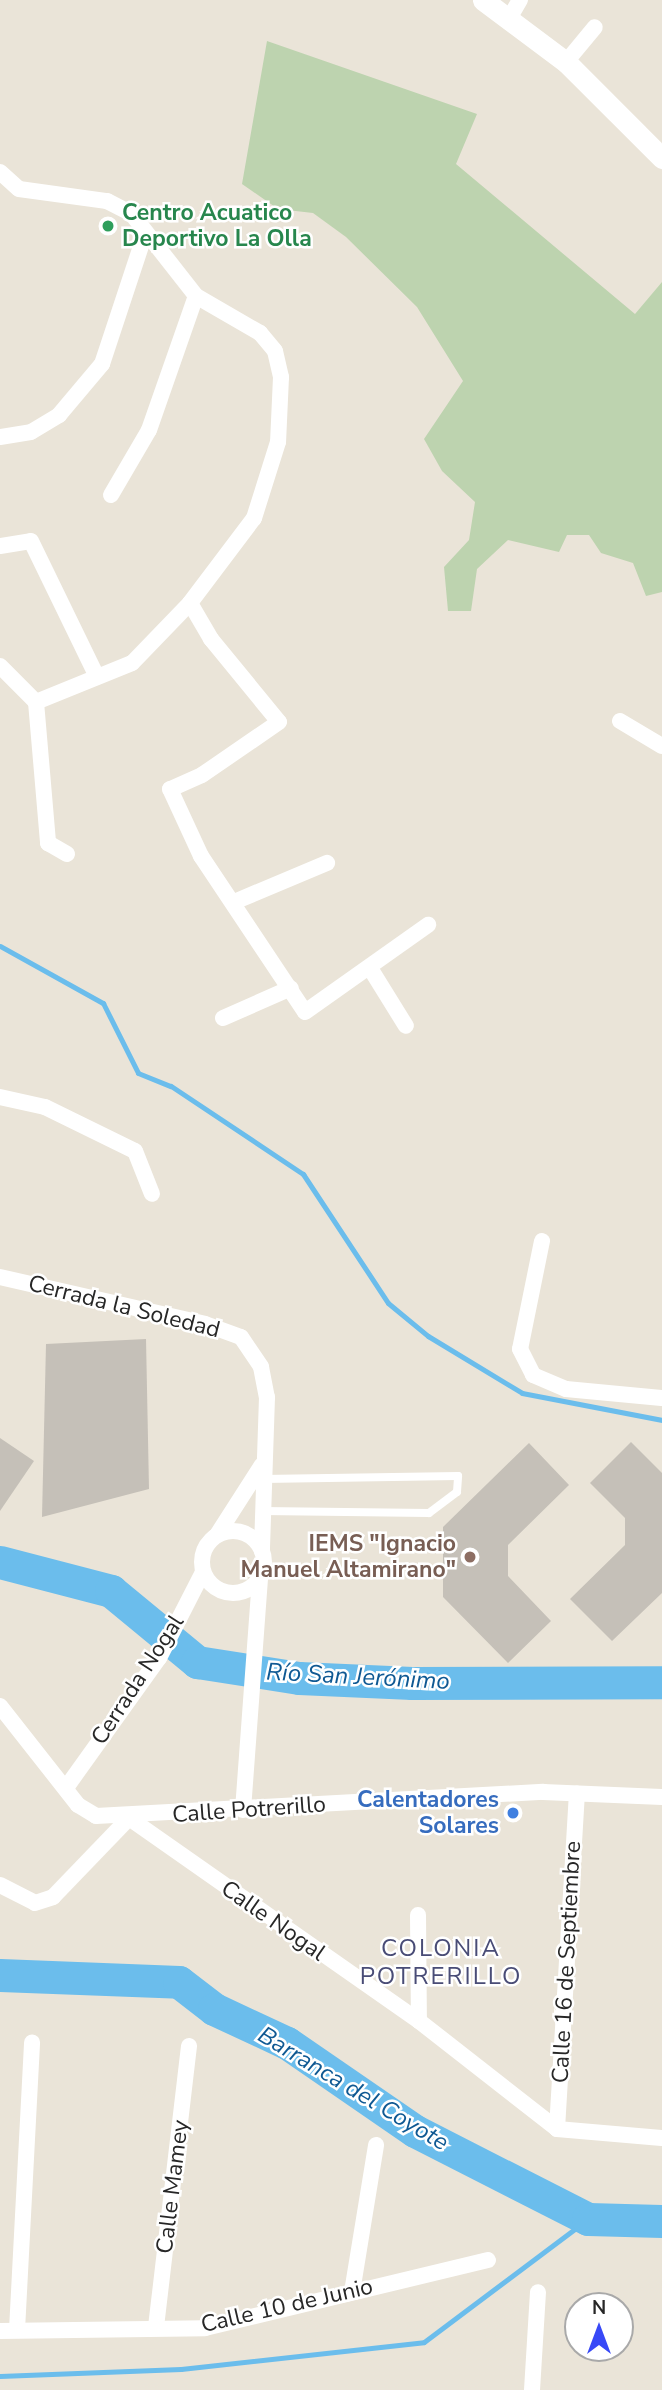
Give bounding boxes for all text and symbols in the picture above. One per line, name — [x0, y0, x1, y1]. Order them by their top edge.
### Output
place label: Centro Acuatico Deportivo La Olla — [122, 199, 312, 253]
marker: Centro Acuatico Deportivo La Olla — [100, 218, 116, 234]
street label: Cerrada la Soledad — [25, 1270, 223, 1344]
place label: IEMS "Ignacio Manuel Altamirano" — [241, 1530, 456, 1584]
marker: IEMS "Ignacio Manuel Altamirano" — [462, 1549, 478, 1565]
street label: Cerrada Nogal — [86, 1610, 190, 1750]
water label: Río San Jerónimo — [265, 1658, 451, 1696]
place label: Calentadores Solares — [357, 1786, 499, 1840]
street label: Calle Potrerillo — [171, 1791, 327, 1829]
marker: Calentadores Solares — [505, 1805, 521, 1821]
street label: Calle 16 de Septiembre — [547, 1840, 587, 2084]
street label: Calle Nogal — [215, 1875, 331, 1967]
district label: COLONIA POTRERILLO — [361, 1935, 521, 1991]
water label: Barranca del Coyote — [252, 2021, 454, 2157]
street label: Calle Mamey — [151, 2119, 195, 2255]
street label: Calle 10 de Junio — [198, 2273, 376, 2339]
north arrow — [564, 2292, 634, 2362]
text: N — [592, 2295, 606, 2321]

